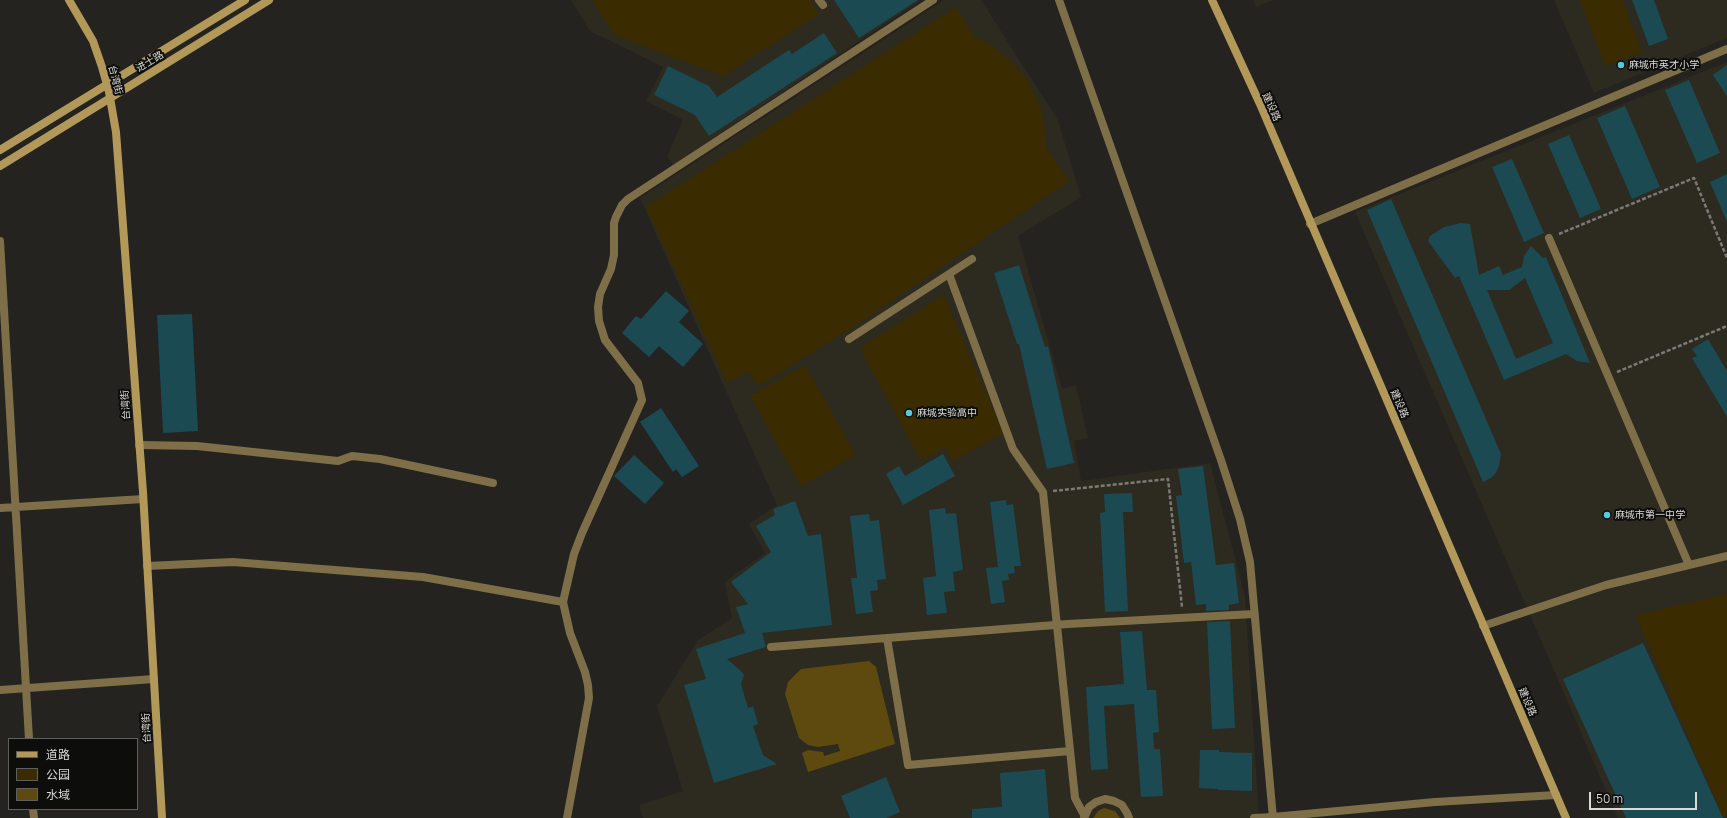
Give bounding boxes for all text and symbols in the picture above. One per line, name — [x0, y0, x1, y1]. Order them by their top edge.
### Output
street label: 进士路 — [134, 49, 166, 75]
place label: 麻城市英才小学 — [1629, 59, 1699, 71]
marker: 麻城市英才小学 — [1616, 60, 1626, 70]
street label: 台湾街 — [105, 64, 125, 96]
street label: 建设路 — [1259, 91, 1283, 123]
street label: 建设路 — [1388, 388, 1410, 420]
street label: 台湾街 — [119, 390, 133, 420]
place label: 麻城实验高中 — [917, 407, 977, 419]
marker: 麻城实验高中 — [904, 408, 914, 418]
place label: 麻城市第一中学 — [1615, 509, 1685, 521]
marker: 麻城市第一中学 — [1602, 510, 1612, 520]
street label: 建设路 — [1516, 686, 1538, 718]
street label: 台湾街 — [140, 713, 154, 743]
legend — [8, 738, 138, 810]
text: 道路 — [46, 746, 70, 763]
text: 公园 — [46, 766, 70, 783]
scale bar — [1591, 784, 1699, 810]
text: 水域 — [46, 786, 70, 803]
text: 50 m — [1596, 790, 1623, 807]

